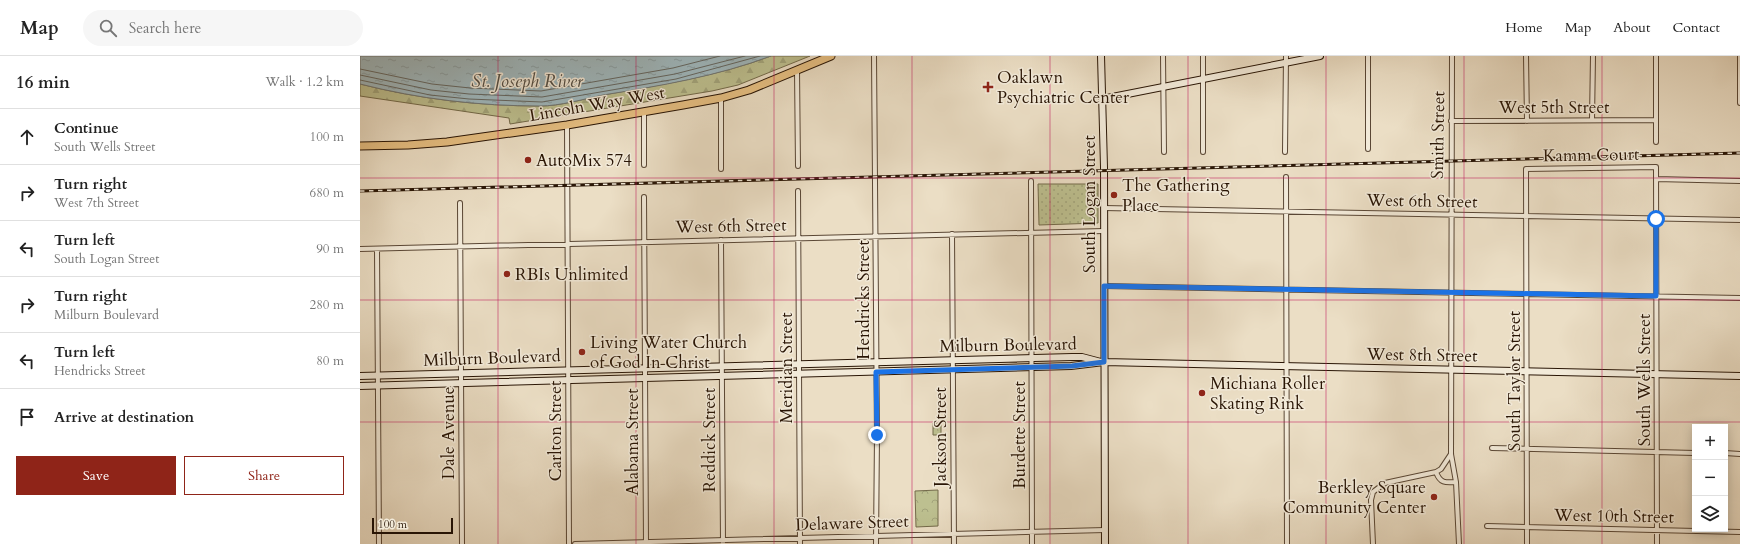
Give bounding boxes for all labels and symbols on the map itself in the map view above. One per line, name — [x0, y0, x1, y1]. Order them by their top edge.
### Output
place label: Oaklawn Psychiatric Center — [997, 66, 1130, 109]
water label: St. Joseph River — [471, 69, 584, 94]
street label: Lincoln Way West — [527, 81, 667, 127]
marker: Oaklawn Psychiatric Center — [982, 81, 994, 93]
street label: Smith Street — [1426, 90, 1450, 179]
street label: West 5th Street — [1498, 96, 1610, 119]
street label: South Logan Street — [1078, 134, 1101, 273]
street label: Kamm Court — [1543, 143, 1640, 167]
place label: AutoMix 574 — [536, 149, 632, 172]
marker: AutoMix 574 — [523, 155, 533, 165]
place label: The Gathering Place — [1122, 174, 1230, 217]
street label: West 6th Street — [1365, 189, 1478, 213]
marker: The Gathering Place — [1109, 190, 1119, 200]
route start — [1647, 210, 1665, 228]
street label: West 6th Street — [674, 214, 787, 238]
street label: Hendricks Street — [852, 240, 875, 360]
place label: RBIs Unlimited — [515, 263, 628, 286]
marker: RBIs Unlimited — [502, 269, 512, 279]
street label: South Taylor Street — [1503, 310, 1526, 451]
street label: Meridian Street — [775, 312, 798, 424]
street label: South Wells Street — [1633, 313, 1656, 446]
place label: Living Water Church of God In Christ — [590, 331, 748, 374]
street label: Milburn Boulevard — [939, 332, 1077, 358]
street label: West 8th Street — [1365, 343, 1478, 367]
street label: Milburn Boulevard — [423, 344, 561, 372]
marker: Living Water Church of God In Christ — [577, 347, 587, 357]
place label: Michiana Roller Skating Rink — [1210, 372, 1326, 415]
street label: Carlton Street — [544, 380, 567, 481]
street label: Burdette Street — [1008, 380, 1031, 489]
street label: Jackson Street — [929, 386, 952, 490]
street label: Dale Avenue — [437, 387, 460, 479]
street label: Reddick Street — [698, 387, 721, 492]
street label: Alabama Street — [621, 388, 644, 496]
marker: Michiana Roller Skating Rink — [1197, 388, 1207, 398]
route end — [868, 426, 886, 444]
place label: Berkley Square Community Center — [1283, 476, 1427, 519]
marker: Berkley Square Community Center — [1429, 492, 1439, 502]
street label: West 10th Street — [1553, 503, 1675, 529]
street label: Delaware Street — [795, 510, 910, 536]
scale bar — [372, 516, 453, 535]

